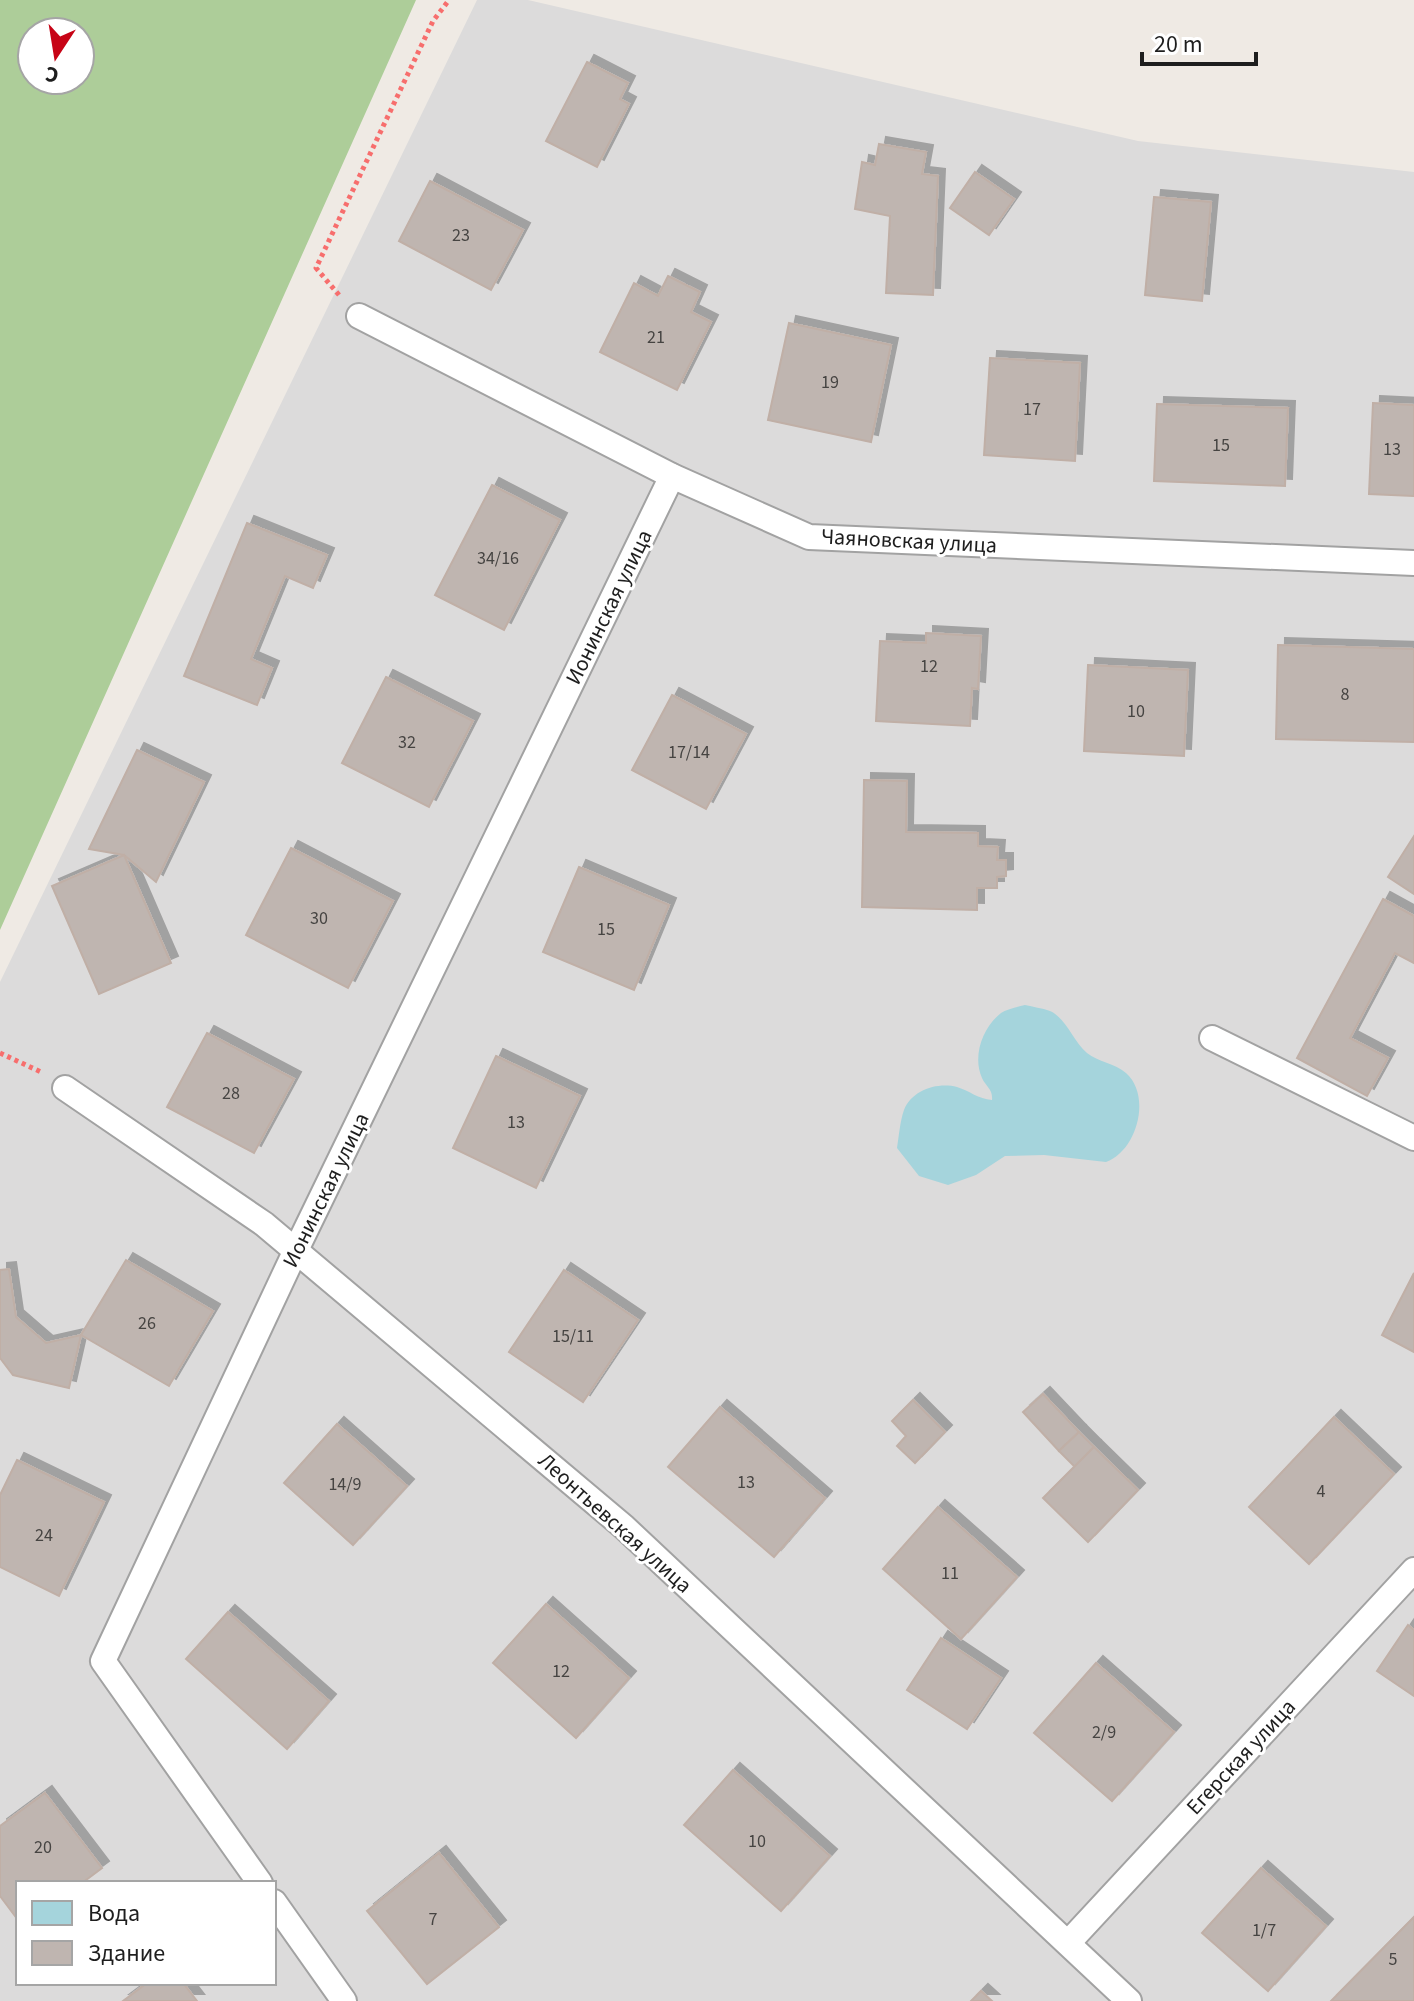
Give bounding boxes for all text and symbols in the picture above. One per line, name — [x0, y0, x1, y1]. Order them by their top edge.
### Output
north arrow — [16, 16, 96, 96]
scale bar — [1142, 16, 1256, 66]
text: 20 m — [1154, 27, 1203, 62]
text: С — [42, 58, 62, 92]
house number: 23 — [452, 223, 470, 248]
house number: 21 — [647, 325, 665, 350]
house number: 19 — [821, 370, 839, 395]
house number: 17 — [1023, 397, 1041, 422]
house number: 15 — [1212, 433, 1230, 458]
house number: 13 — [1383, 437, 1401, 462]
street label: Чаяновская улица — [820, 520, 998, 562]
street label: Ионинская улица — [558, 524, 660, 690]
house number: 34/16 — [477, 546, 519, 571]
house number: 12 — [920, 654, 938, 679]
house number: 8 — [1341, 682, 1350, 707]
house number: 10 — [1127, 699, 1145, 724]
house number: 32 — [398, 730, 416, 755]
house number: 17/14 — [668, 740, 710, 765]
house number: 30 — [310, 906, 328, 931]
house number: 15 — [597, 917, 615, 942]
house number: 28 — [222, 1081, 240, 1106]
street label: Ионинская улица — [275, 1107, 377, 1273]
house number: 13 — [507, 1110, 525, 1135]
house number: 26 — [138, 1311, 156, 1336]
house number: 15/11 — [552, 1324, 594, 1349]
street label: Леонтьевская улица — [531, 1445, 699, 1601]
house number: 13 — [737, 1470, 755, 1495]
house number: 14/9 — [328, 1472, 362, 1497]
house number: 4 — [1317, 1479, 1326, 1504]
house number: 24 — [35, 1523, 53, 1548]
house number: 11 — [941, 1561, 959, 1586]
house number: 12 — [552, 1659, 570, 1684]
street label: Егерская улица — [1179, 1692, 1303, 1822]
house number: 2/9 — [1092, 1720, 1116, 1745]
house number: 10 — [748, 1829, 766, 1854]
house number: 20 — [34, 1835, 52, 1860]
legend — [16, 1881, 276, 1985]
text: Вода — [88, 1896, 140, 1931]
house number: 7 — [429, 1907, 438, 1932]
house number: 1/7 — [1252, 1918, 1276, 1943]
text: Здание — [88, 1936, 165, 1971]
house number: 5 — [1389, 1947, 1398, 1972]

